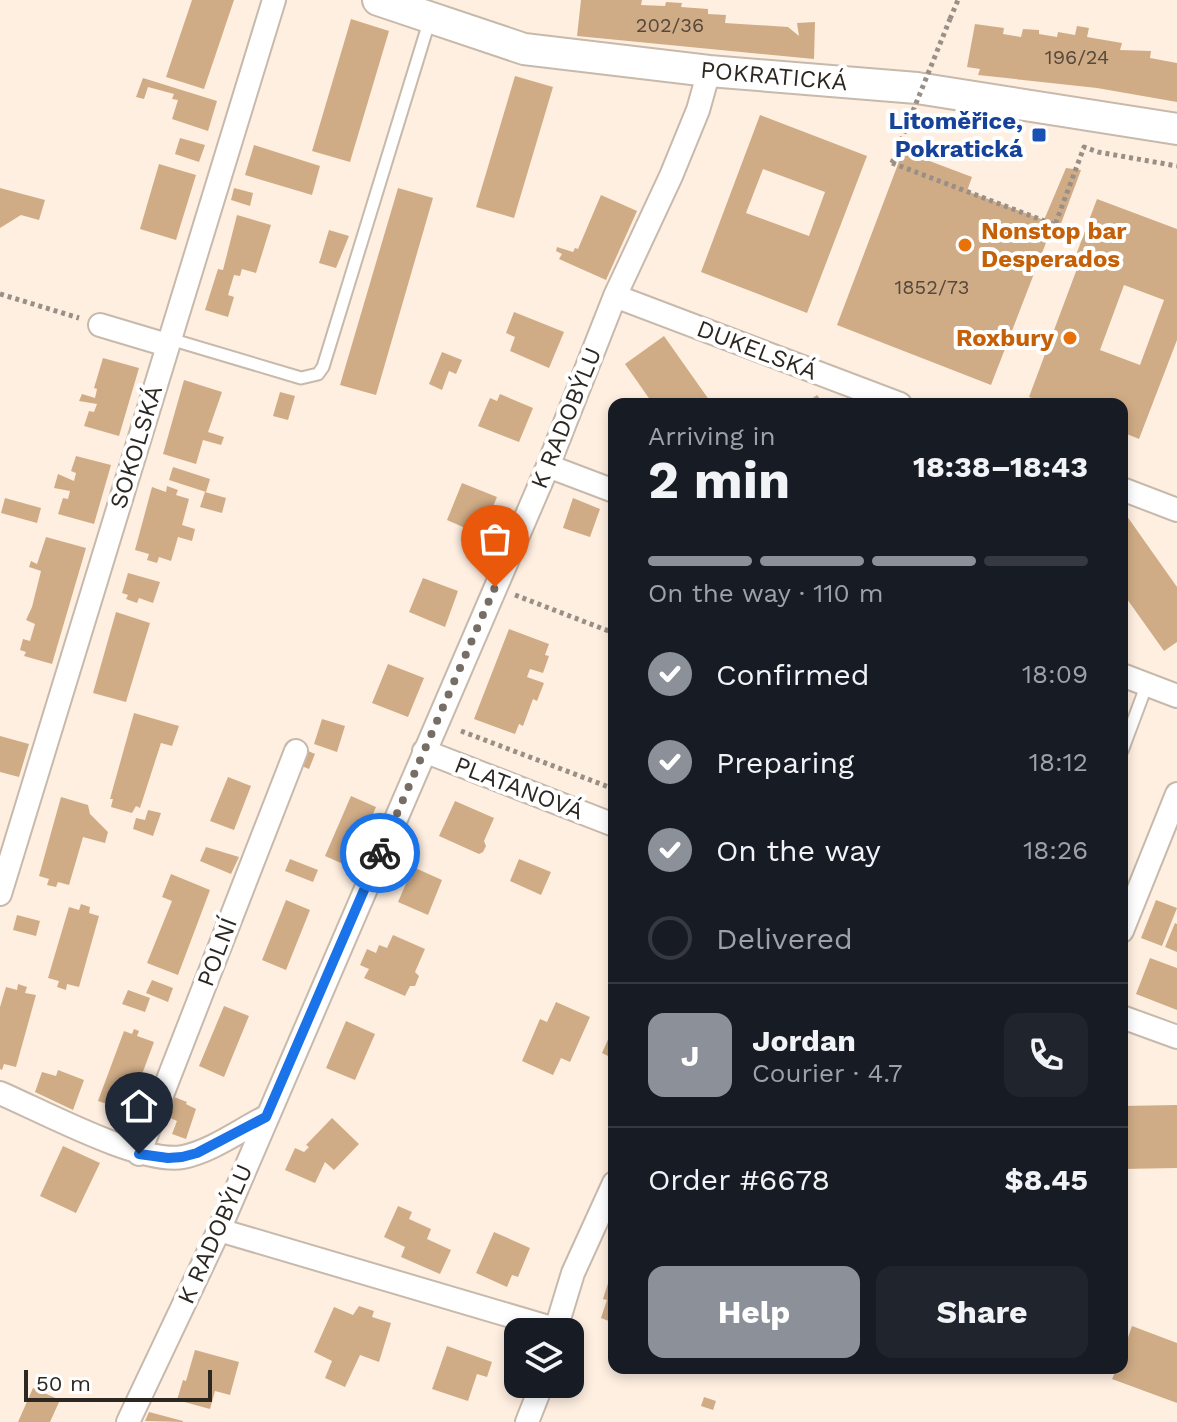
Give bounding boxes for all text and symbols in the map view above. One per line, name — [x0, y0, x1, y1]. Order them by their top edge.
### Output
house number: 202/36 — [636, 13, 704, 37]
house number: 196/24 — [1045, 45, 1109, 69]
street label: POKRATICKÁ — [699, 56, 849, 96]
place label: Litoměřice, Pokratická — [888, 107, 1023, 163]
marker: Litoměřice, Pokratická — [1030, 126, 1048, 144]
place label: Nonstop bar Desperados — [981, 217, 1127, 273]
marker: Nonstop bar Desperados — [956, 236, 974, 254]
house number: 1852/73 — [894, 275, 970, 299]
street label: DUKELSKÁ — [693, 314, 821, 386]
place label: Roxbury — [956, 324, 1054, 352]
marker: Roxbury — [1061, 329, 1079, 347]
street label: K RADOBÝLU — [525, 343, 607, 493]
street label: SOKOLSKÁ — [104, 382, 168, 512]
text: Arriving in — [648, 421, 776, 451]
text: 18:38–18:43 — [913, 449, 1088, 484]
text: 2 min — [648, 450, 790, 511]
pin — [461, 505, 529, 587]
icon: bag — [473, 517, 517, 561]
text: On the way · 110 m — [648, 578, 883, 608]
icon: check — [648, 652, 692, 696]
text: Confirmed — [716, 657, 870, 692]
text: 18:09 — [1022, 659, 1088, 689]
icon: check — [648, 740, 692, 784]
text: Preparing — [716, 745, 854, 780]
text: 18:12 — [1029, 747, 1088, 777]
street label: PLATANOVÁ — [451, 751, 588, 825]
courier — [340, 813, 420, 893]
icon: check — [648, 828, 692, 872]
icon: bike — [358, 831, 402, 875]
text: On the way — [716, 833, 881, 868]
text: 18:26 — [1023, 835, 1088, 865]
street label: POLNÍ — [191, 914, 243, 990]
text: Delivered — [716, 921, 853, 956]
button: phone — [1004, 1013, 1088, 1097]
text: Jordan — [752, 1023, 856, 1058]
text: J — [681, 1038, 699, 1073]
text: Courier · 4.7 — [752, 1058, 902, 1088]
pin — [105, 1072, 173, 1154]
icon: home — [117, 1084, 161, 1128]
street label: K RADOBÝLU — [172, 1160, 258, 1308]
text: Order #6678 — [648, 1162, 830, 1197]
text: $8.45 — [1005, 1162, 1088, 1197]
button: Help — [648, 1266, 860, 1358]
button: Share — [876, 1266, 1088, 1358]
map controls — [504, 1318, 584, 1398]
button: layers — [504, 1318, 584, 1398]
scale bar — [24, 1366, 212, 1402]
text: 50 m — [36, 1371, 91, 1396]

